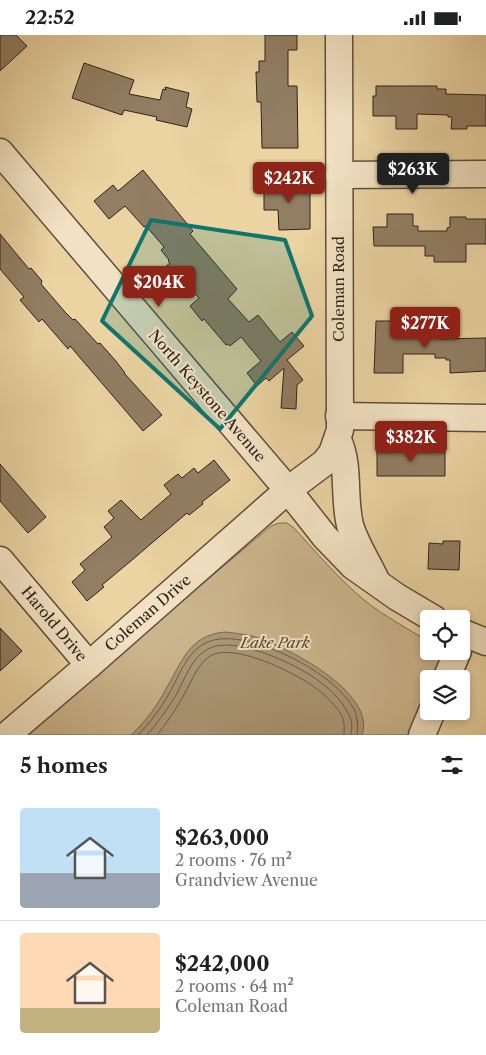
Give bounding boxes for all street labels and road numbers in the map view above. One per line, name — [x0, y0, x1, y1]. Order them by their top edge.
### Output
street label: Coleman Road — [329, 236, 348, 342]
street label: North Keystone Avenue — [145, 326, 270, 466]
street label: Coleman Drive — [101, 570, 195, 655]
street label: Harold Drive — [17, 582, 91, 665]

